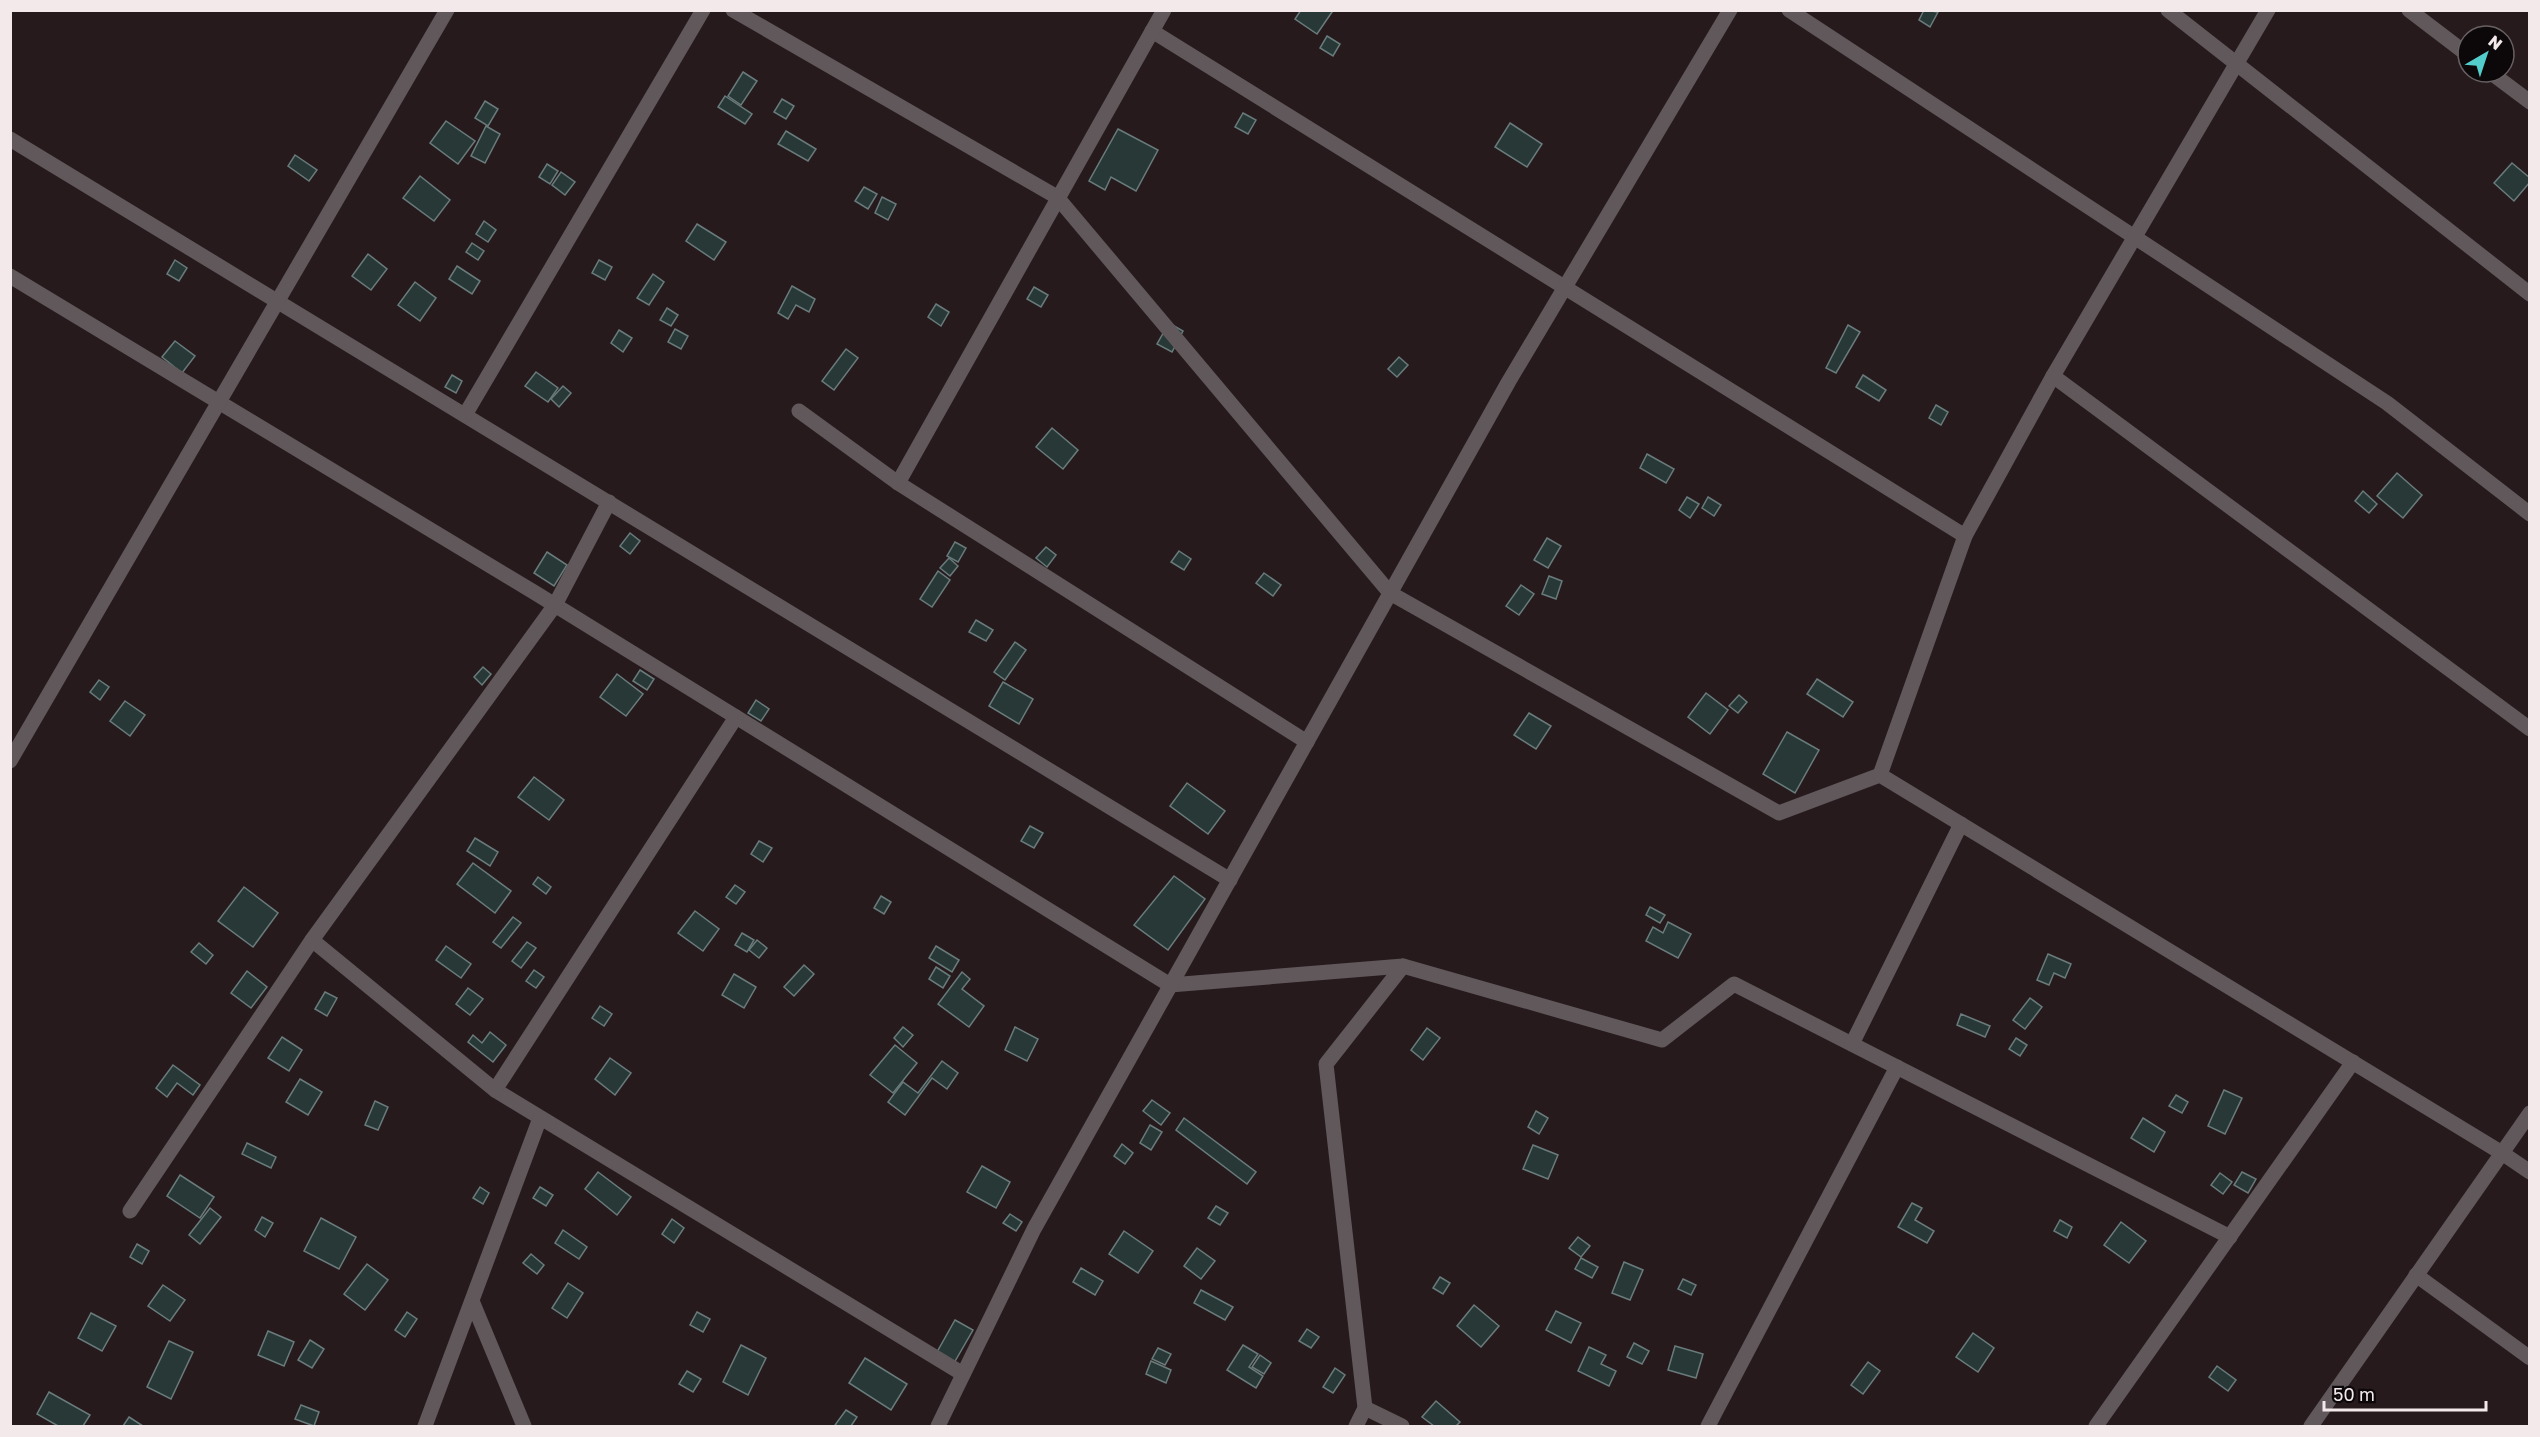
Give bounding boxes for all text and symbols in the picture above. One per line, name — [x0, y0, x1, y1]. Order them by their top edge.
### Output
north arrow — [2456, 24, 2516, 84]
text: N — [2484, 31, 2506, 54]
scale bar — [2324, 1374, 2486, 1412]
text: 50 m — [2333, 1383, 2375, 1405]

